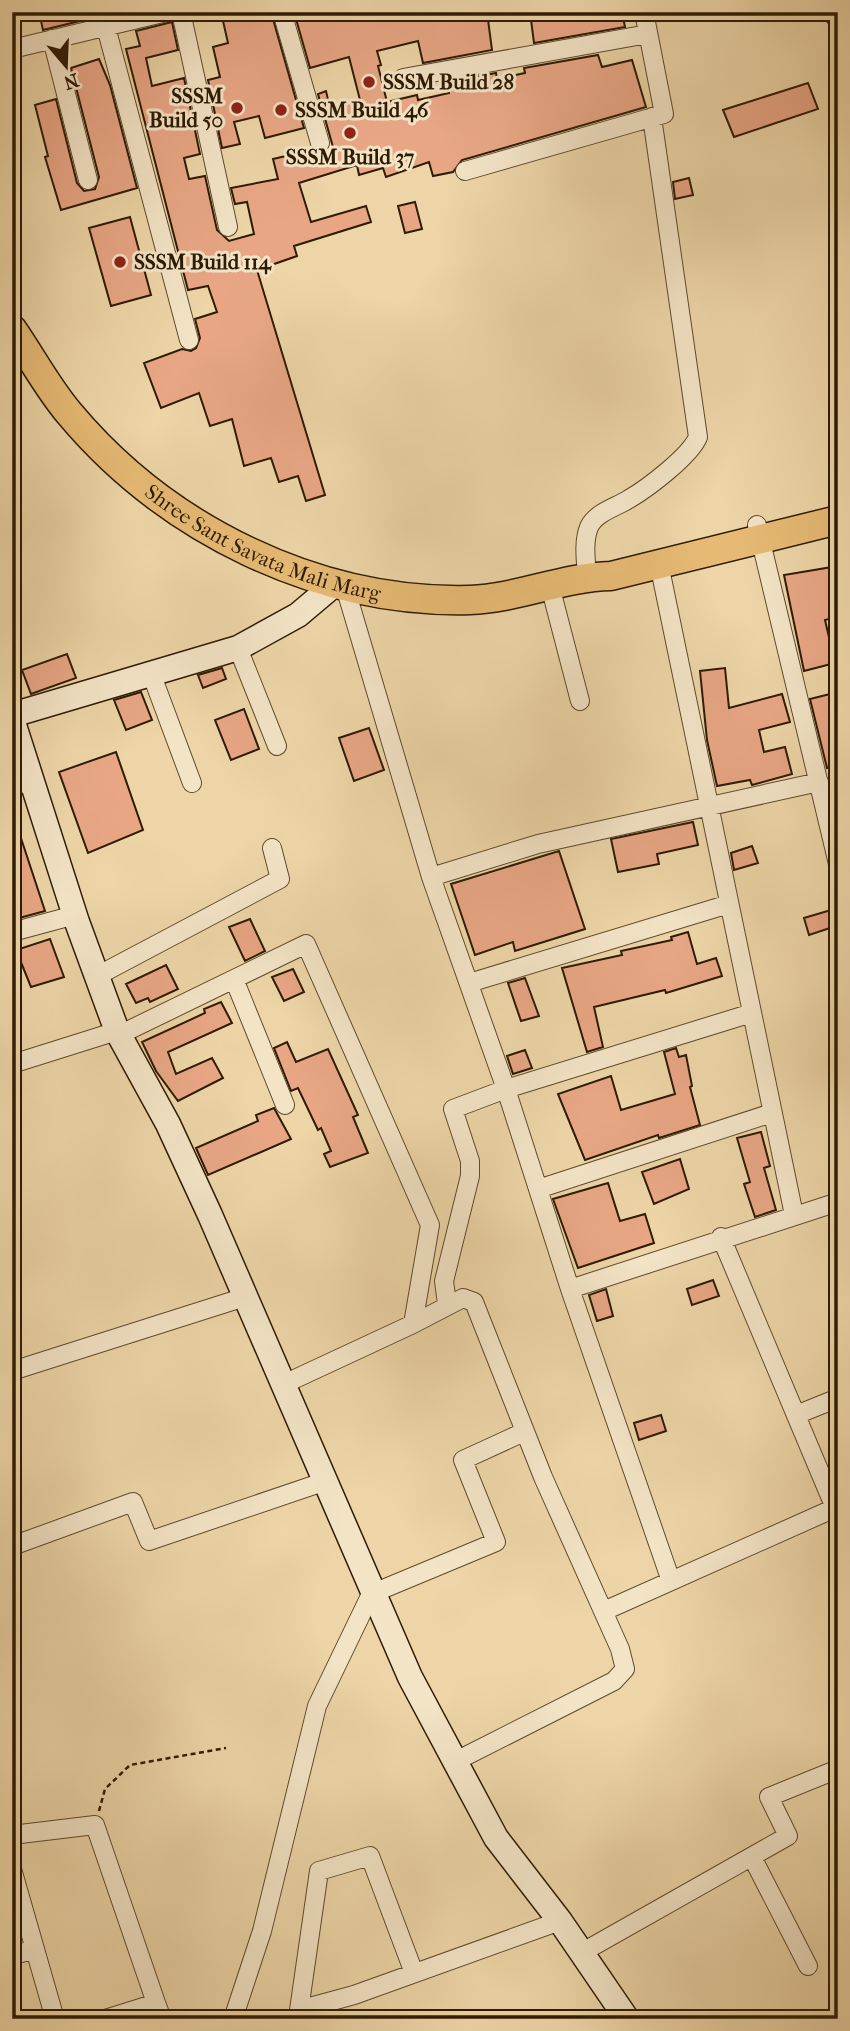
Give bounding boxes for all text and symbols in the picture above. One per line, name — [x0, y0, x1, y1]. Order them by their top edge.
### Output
north arrow — [32, 32, 102, 102]
text: N — [60, 68, 82, 94]
place label: SSSM Build 28 — [383, 70, 514, 94]
marker: SSSM Build 28 — [361, 74, 377, 90]
place label: SSSM Build 50 — [149, 84, 223, 132]
place label: SSSM Build 46 — [295, 98, 429, 123]
marker: SSSM Build 50 — [229, 100, 245, 116]
marker: SSSM Build 46 — [273, 102, 289, 118]
marker: SSSM Build 37 — [342, 125, 358, 141]
place label: SSSM Build 37 — [286, 145, 414, 169]
place label: SSSM Build 114 — [134, 250, 273, 275]
marker: SSSM Build 114 — [112, 254, 128, 270]
street label: Shree Sant Savata Mali Marg — [140, 479, 383, 605]

